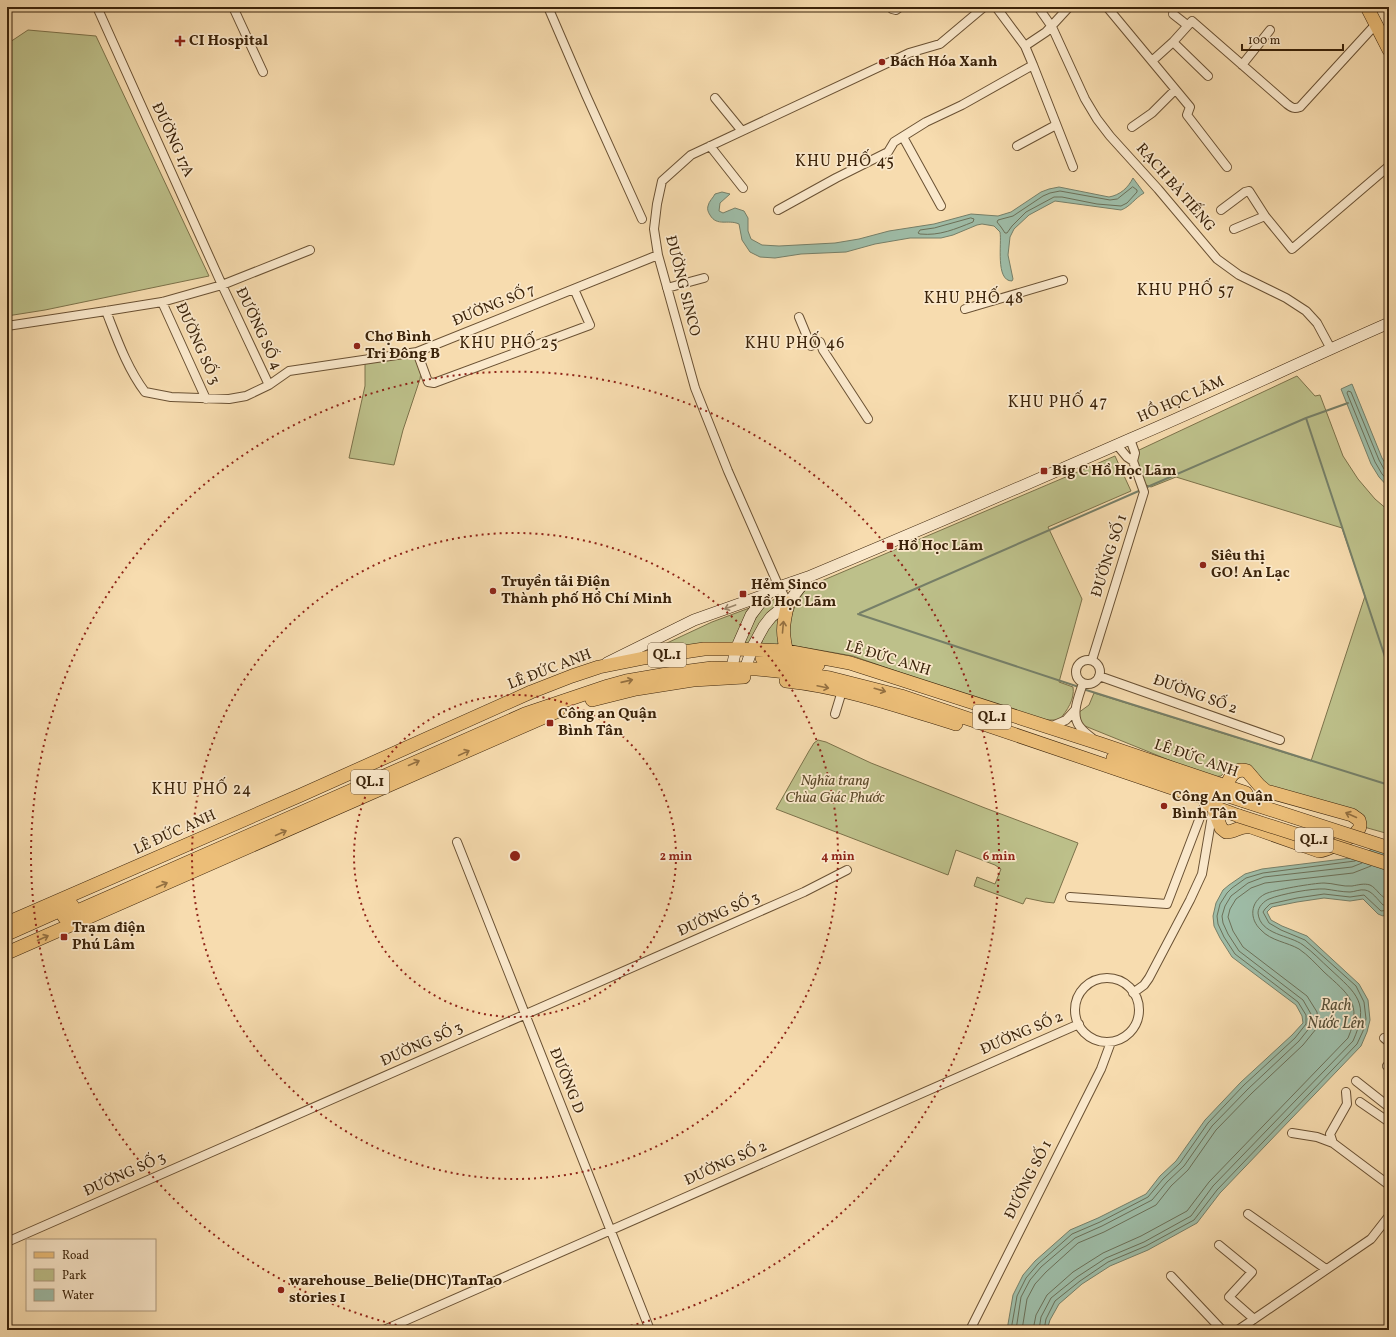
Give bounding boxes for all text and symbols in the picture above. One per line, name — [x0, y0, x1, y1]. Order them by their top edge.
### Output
scale bar — [1242, 26, 1343, 52]
place label: CI Hospital — [189, 31, 268, 52]
text: 100 m — [1248, 33, 1281, 49]
marker: CI Hospital — [174, 35, 186, 47]
place label: Bách Hóa Xanh — [890, 52, 998, 73]
marker: Bách Hóa Xanh — [877, 57, 887, 67]
street label: ĐƯỜNG 17A — [146, 99, 199, 181]
street label: RẠCH BÀ TIẾNG — [1131, 138, 1220, 237]
district label: KHU PHỐ 45 — [795, 149, 895, 173]
street label: ĐƯỜNG SINCO — [659, 233, 705, 339]
district label: KHU PHỐ 57 — [1137, 278, 1235, 302]
street label: ĐƯỜNG SỐ 7 — [449, 279, 539, 332]
street label: ĐƯỜNG SỐ 4 — [230, 284, 287, 374]
district label: KHU PHỐ 48 — [924, 286, 1024, 310]
street label: ĐƯỜNG SỐ 3 — [170, 299, 225, 388]
place label: Chợ Bình Trị Đông B — [365, 327, 440, 365]
district label: KHU PHỐ 25 — [459, 331, 559, 355]
district label: KHU PHỐ 46 — [745, 331, 845, 355]
marker: Chợ Bình Trị Đông B — [352, 341, 362, 351]
street label: HỒ HỌC LÃM — [1133, 370, 1228, 429]
district label: KHU PHỐ 47 — [1008, 390, 1108, 414]
place label: Big C Hồ Học Lãm — [1052, 461, 1177, 482]
marker: Big C Hồ Học Lãm — [1039, 466, 1049, 476]
street label: ĐƯỜNG SỐ 1 — [1086, 511, 1133, 600]
place label: Hồ Học Lãm — [898, 536, 984, 557]
marker: Hồ Học Lãm — [885, 541, 895, 551]
place label: Siêu thị GO! An Lạc — [1211, 546, 1290, 584]
marker: Siêu thị GO! An Lạc — [1198, 560, 1208, 570]
place label: Truyền tải Điện Thành phố Hồ Chí Minh — [501, 572, 672, 610]
place label: Hẻm Sinco Hồ Học Lãm — [751, 575, 837, 613]
marker: Truyền tải Điện Thành phố Hồ Chí Minh — [488, 586, 498, 596]
marker: Hẻm Sinco Hồ Học Lãm — [738, 589, 748, 599]
one-way arrow — [725, 603, 737, 611]
one-way arrow — [779, 621, 787, 634]
street label: LÊ ĐỨC ANH — [843, 636, 933, 682]
road number: QL.1 — [648, 643, 686, 667]
street label: LÊ ĐỨC ANH — [505, 644, 595, 696]
street label: ĐƯỜNG SỐ 2 — [1150, 669, 1240, 720]
one-way arrow — [620, 677, 633, 684]
one-way arrow — [816, 683, 829, 691]
one-way arrow — [873, 687, 886, 695]
place label: Công an Quận Bình Tân — [558, 704, 657, 742]
road number: QL.1 — [973, 705, 1011, 729]
marker: Công an Quận Bình Tân — [545, 718, 555, 728]
street label: LÊ ĐỨC ANH — [1151, 735, 1241, 783]
one-way arrow — [458, 749, 470, 756]
one-way arrow — [408, 758, 420, 766]
road number: QL.1 — [351, 770, 389, 794]
park label: Nghĩa trang Chùa Giác Phước — [785, 771, 885, 809]
district label: KHU PHỐ 24 — [152, 777, 252, 801]
place label: Công An Quận Bình Tân — [1172, 787, 1273, 825]
marker: Công An Quận Bình Tân — [1159, 801, 1169, 811]
street label: LÊ ĐỨC ANH — [130, 805, 220, 861]
one-way arrow — [1346, 811, 1358, 819]
road number: QL.1 — [1295, 828, 1333, 852]
one-way arrow — [274, 829, 286, 836]
centre of rings — [508, 849, 522, 863]
text: 2 min — [660, 849, 692, 865]
text: 4 min — [821, 849, 855, 865]
text: 6 min — [983, 849, 1015, 865]
one-way arrow — [155, 881, 167, 889]
street label: ĐƯỜNG SỐ 3 — [674, 887, 763, 942]
place label: Trạm điện Phú Lâm — [72, 918, 146, 956]
marker: Trạm điện Phú Lâm — [59, 932, 69, 942]
one-way arrow — [36, 933, 48, 941]
water label: Rạch Nước Lên — [1307, 995, 1365, 1035]
street label: ĐƯỜNG SỐ 2 — [977, 1006, 1067, 1061]
street label: ĐƯỜNG SỐ 3 — [377, 1017, 466, 1072]
street label: ĐƯỜNG D — [543, 1045, 589, 1117]
street label: ĐƯỜNG SỐ 2 — [681, 1136, 771, 1192]
street label: ĐƯỜNG SỐ 1 — [999, 1136, 1058, 1223]
street label: ĐƯỜNG SỐ 3 — [80, 1147, 169, 1202]
legend — [26, 1239, 156, 1311]
text: Road — [62, 1248, 89, 1264]
text: Park — [62, 1268, 87, 1284]
place label: warehouse_Belie(DHC)TanTao stories 1 — [289, 1271, 503, 1309]
marker: warehouse_Belie(DHC)TanTao stories 1 — [276, 1285, 286, 1295]
text: Water — [62, 1288, 94, 1304]

